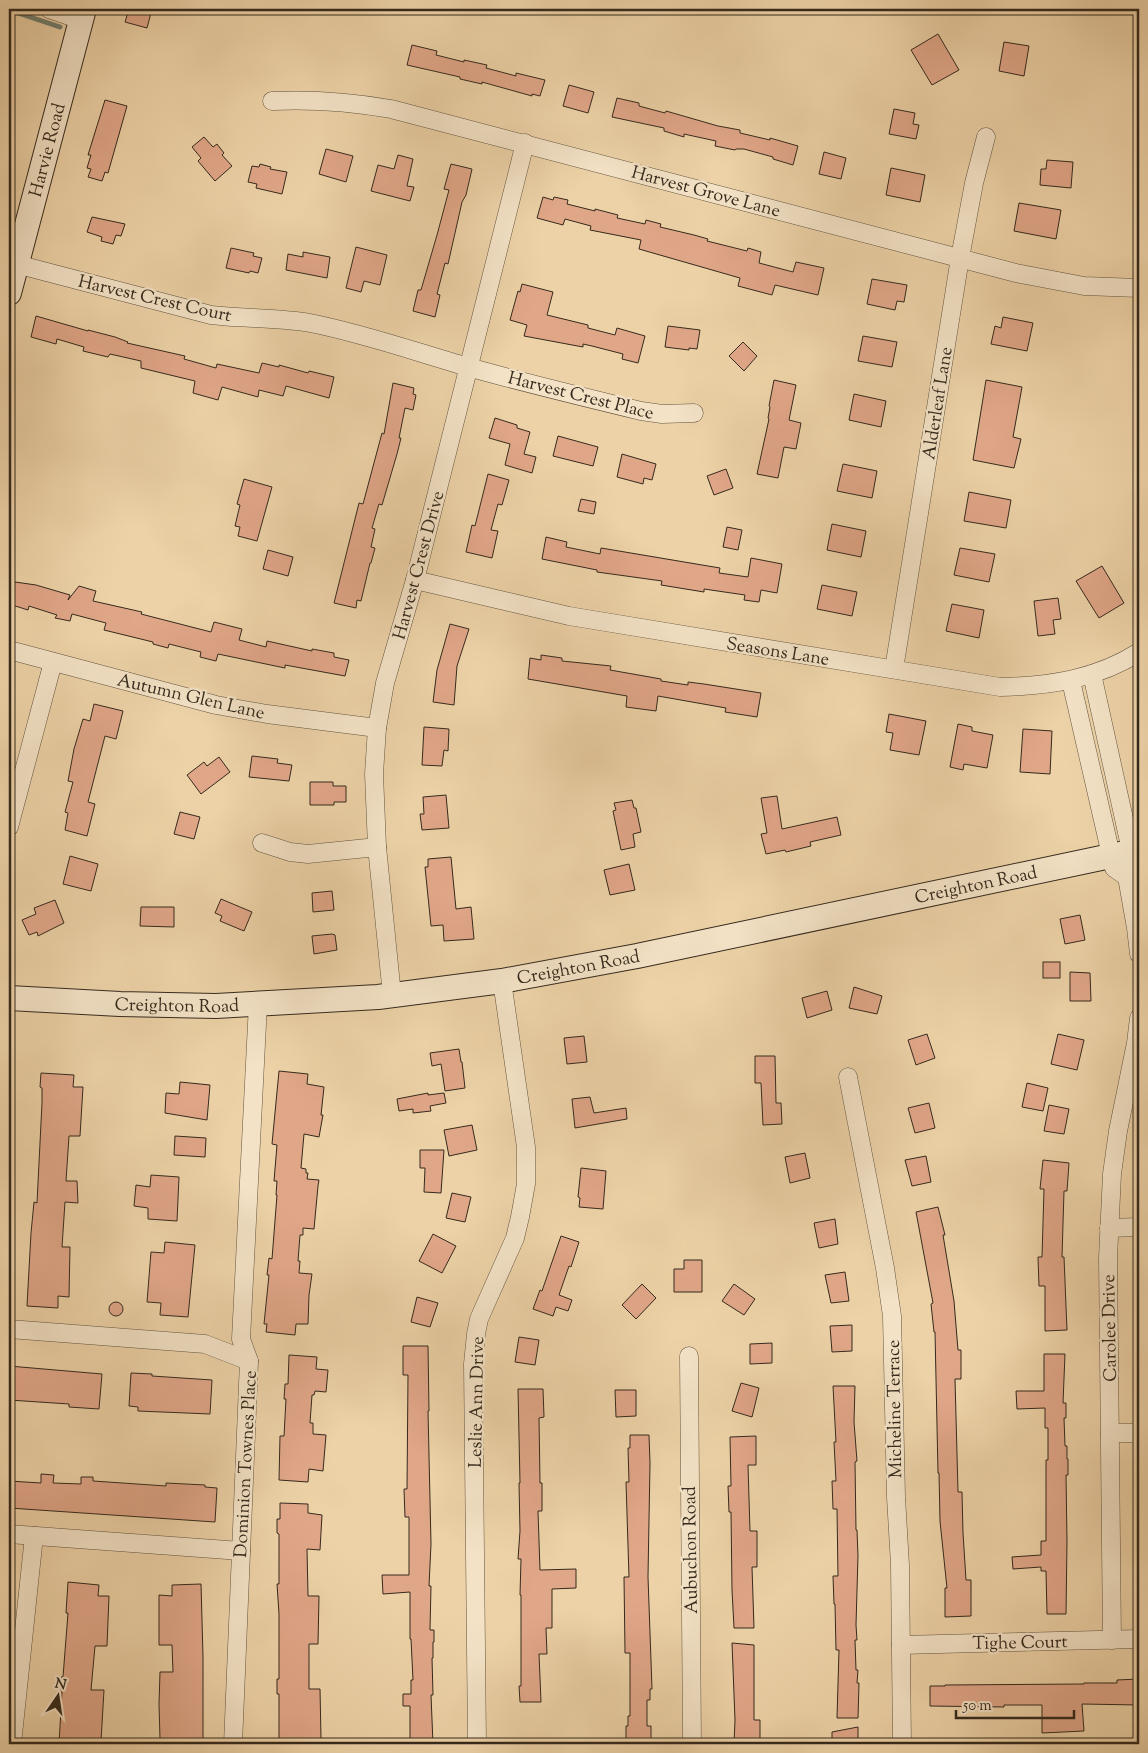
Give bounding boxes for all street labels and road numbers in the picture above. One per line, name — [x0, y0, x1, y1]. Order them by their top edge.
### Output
street label: Harvie Road — [24, 101, 74, 200]
street label: Harvest Grove Lane — [628, 161, 783, 225]
street label: Harvest Crest Court — [75, 270, 234, 330]
street label: Alderleaf Lane — [917, 345, 961, 462]
street label: Harvest Crest Place — [505, 366, 656, 428]
street label: Harvest Crest Drive — [388, 488, 452, 643]
street label: Seasons Lane — [724, 632, 831, 674]
street label: Autumn Glen Lane — [114, 668, 267, 728]
street label: Creighton Road — [913, 861, 1040, 912]
street label: Creighton Road — [515, 945, 642, 993]
street label: Creighton Road — [114, 993, 240, 1021]
street label: Carolee Drive — [1097, 1274, 1125, 1382]
street label: Leslie Ann Drive — [464, 1336, 492, 1468]
street label: Micheline Terrace — [882, 1339, 910, 1479]
street label: Dominion Townes Place — [229, 1370, 265, 1558]
street label: Aubuchon Road — [678, 1486, 706, 1614]
street label: Tighe Court — [972, 1630, 1068, 1658]

